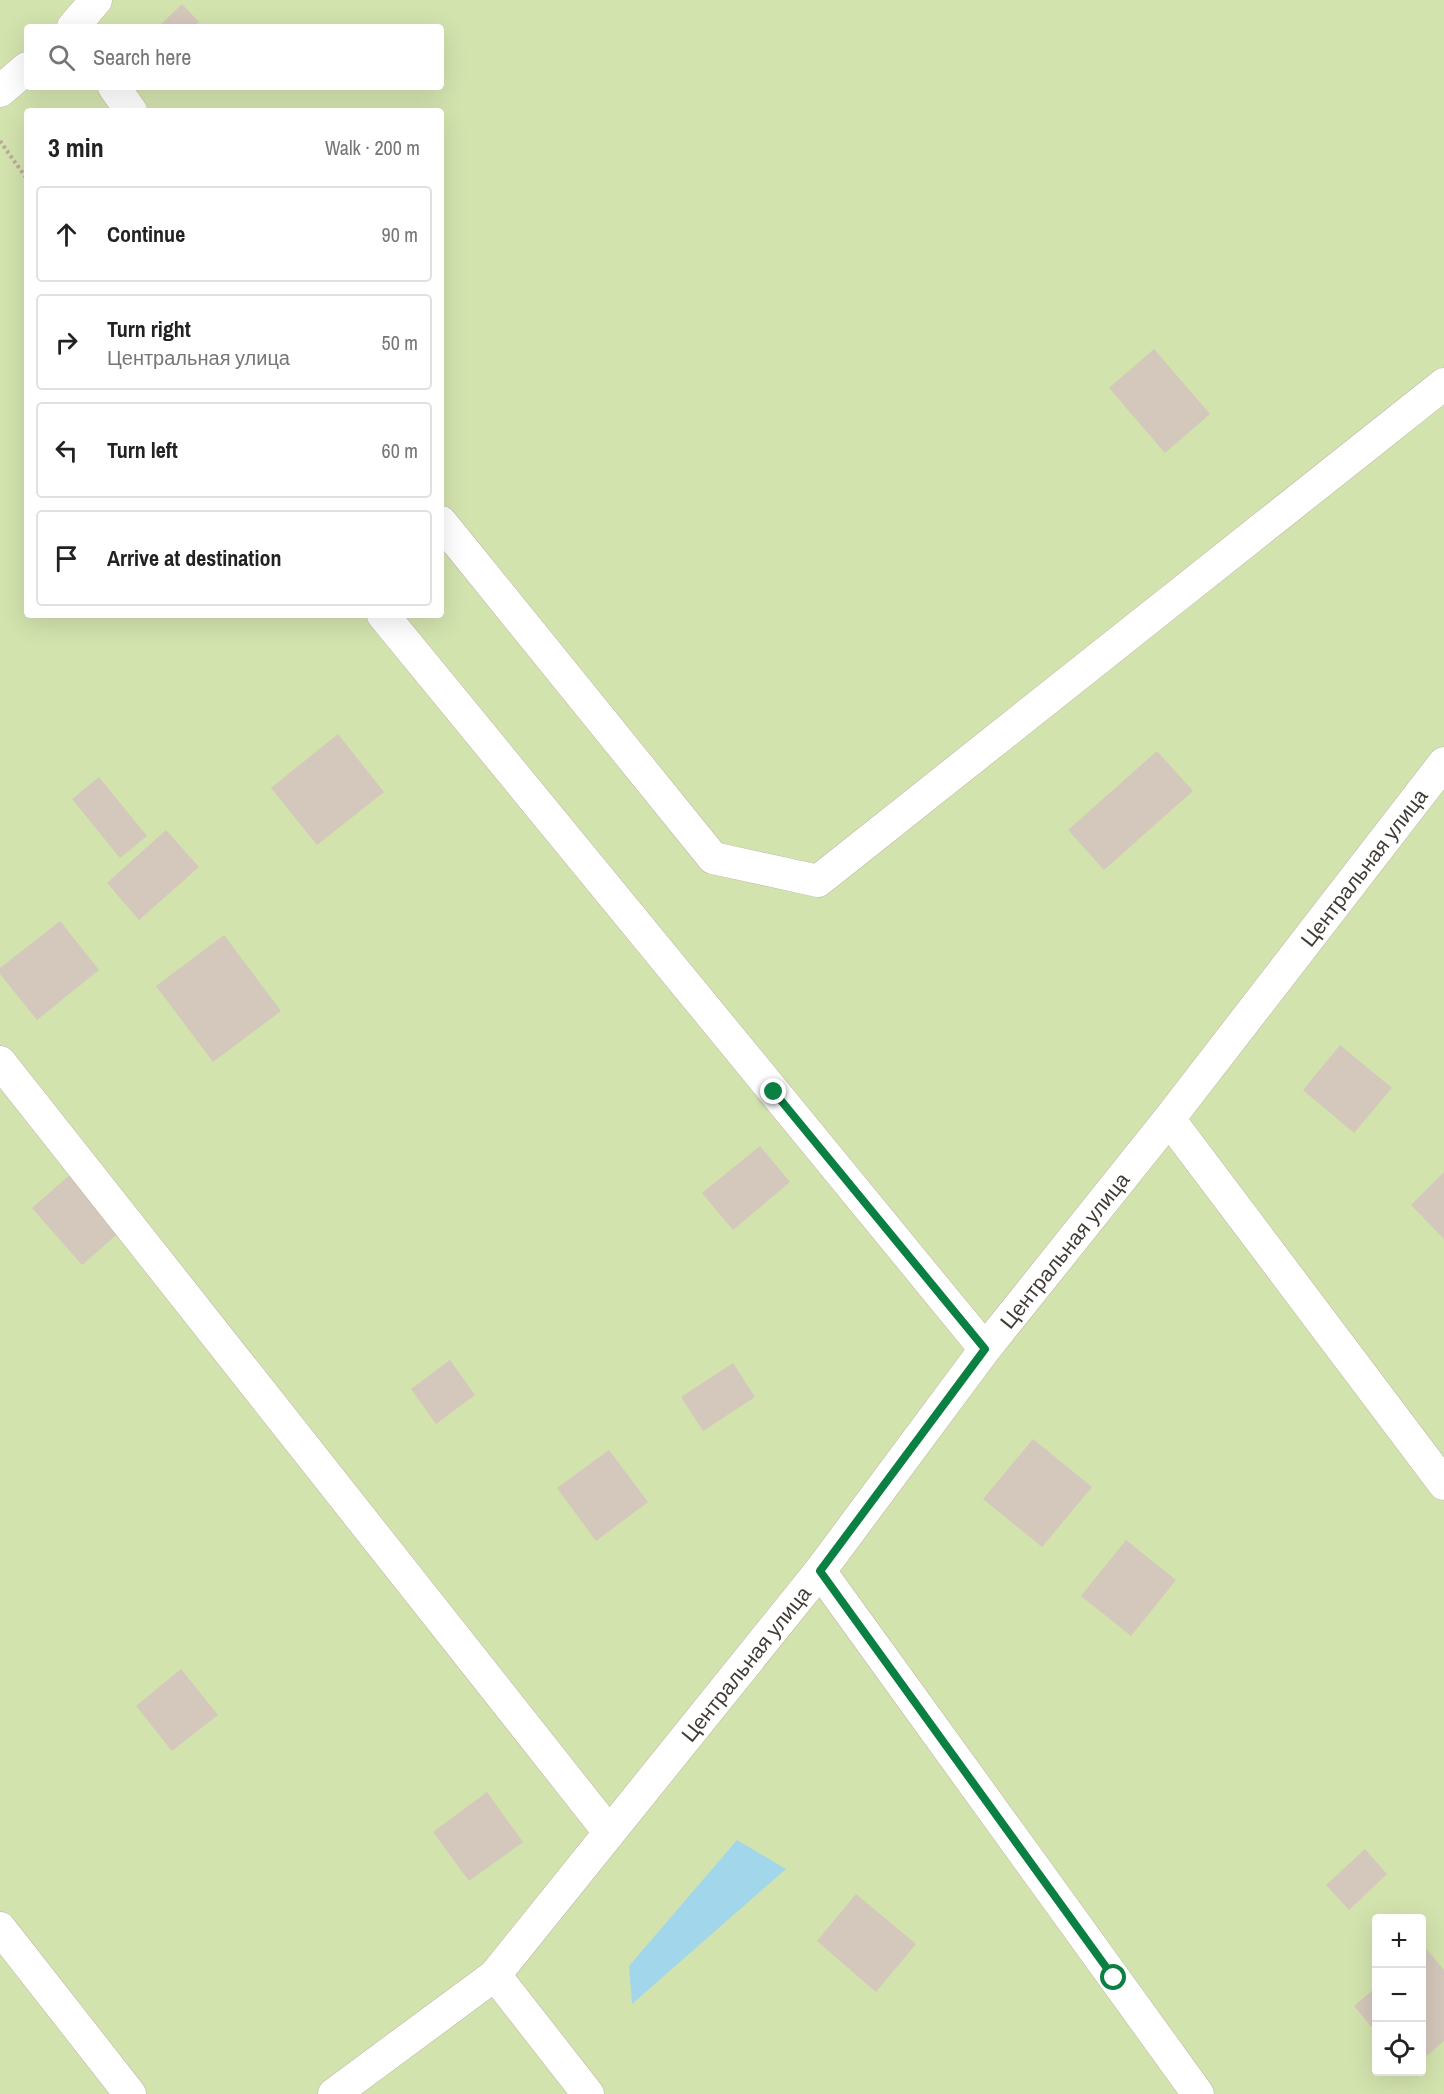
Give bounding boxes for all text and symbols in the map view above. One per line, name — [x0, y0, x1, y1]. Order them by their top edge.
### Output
search box — [24, 24, 444, 90]
icon: search — [45, 41, 78, 74]
text: Search here — [93, 42, 191, 72]
text: 3 min — [48, 130, 104, 165]
text: Walk · 200 m — [325, 134, 420, 161]
icon: ahead — [50, 218, 83, 251]
text: Continue — [107, 219, 185, 249]
text: 90 m — [382, 221, 418, 248]
text: Turn right — [107, 314, 191, 344]
icon: right — [50, 326, 83, 359]
text: 50 m — [382, 329, 418, 356]
text: Центральная улица — [107, 344, 290, 371]
icon: left — [50, 434, 83, 467]
text: Turn left — [107, 435, 178, 465]
text: 60 m — [382, 437, 418, 464]
icon: arrive — [50, 542, 83, 575]
text: Arrive at destination — [107, 543, 281, 573]
street label: Центральная улица — [1293, 782, 1434, 952]
route end — [760, 1078, 786, 1104]
street label: Центральная улица — [993, 1166, 1136, 1334]
street label: Центральная улица — [674, 1579, 817, 1747]
map controls — [1372, 1914, 1426, 2076]
button: + — [1372, 1914, 1426, 1968]
route start — [1100, 1964, 1126, 1990]
button: − — [1372, 1968, 1426, 2022]
button: locate — [1372, 2022, 1426, 2076]

